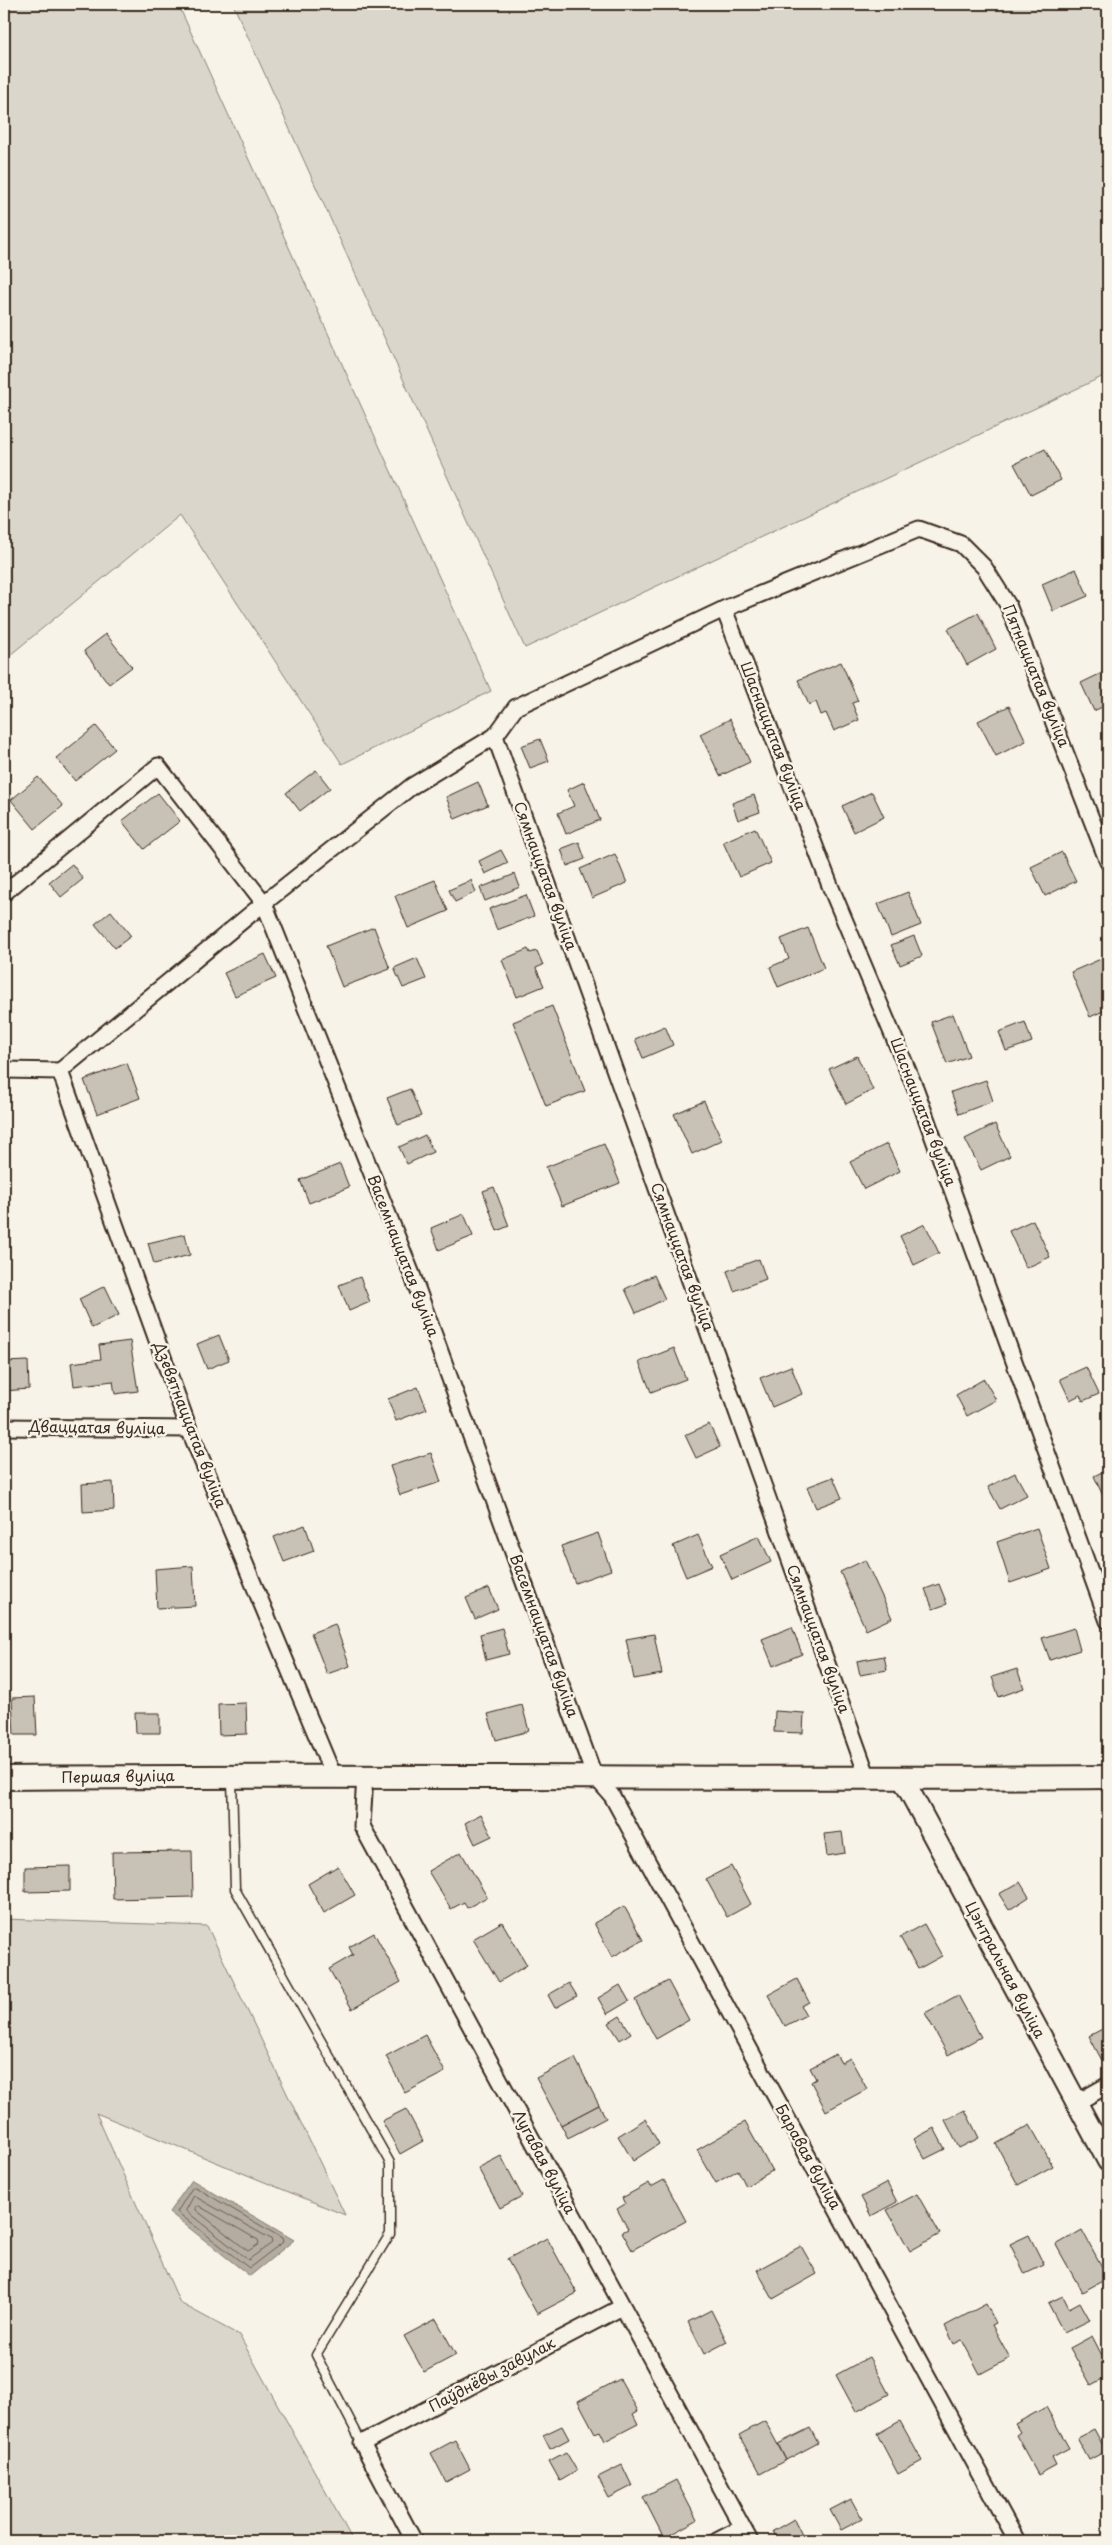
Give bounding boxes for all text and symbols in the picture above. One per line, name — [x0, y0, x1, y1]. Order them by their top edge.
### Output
street label: Пятнаццатая вуліца — [998, 601, 1077, 751]
street label: Шаснаццатая вуліца — [735, 658, 814, 814]
street label: Сямнаццатая вуліца — [509, 798, 584, 954]
street label: Шаснаццатая вуліца — [885, 1034, 964, 1190]
street label: Васемнаццатая вуліца — [363, 1171, 446, 1341]
street label: Сямнаццатая вуліца — [646, 1179, 721, 1335]
street label: Дзевятнаццатая вуліца — [149, 1337, 234, 1512]
street label: Дваццатая вуліца — [28, 1414, 166, 1439]
street label: Васемнаццатая вуліца — [505, 1551, 586, 1721]
street label: Сямнаццатая вуліца — [782, 1561, 857, 1717]
street label: Першая вуліца — [61, 1763, 176, 1788]
street label: Цэнтральная вуліца — [960, 1897, 1053, 2043]
street label: Баравая вуліца — [771, 2099, 848, 2214]
street label: Лугавая вуліца — [508, 2105, 583, 2218]
street label: Паўднёвы завулак — [424, 2330, 559, 2417]

